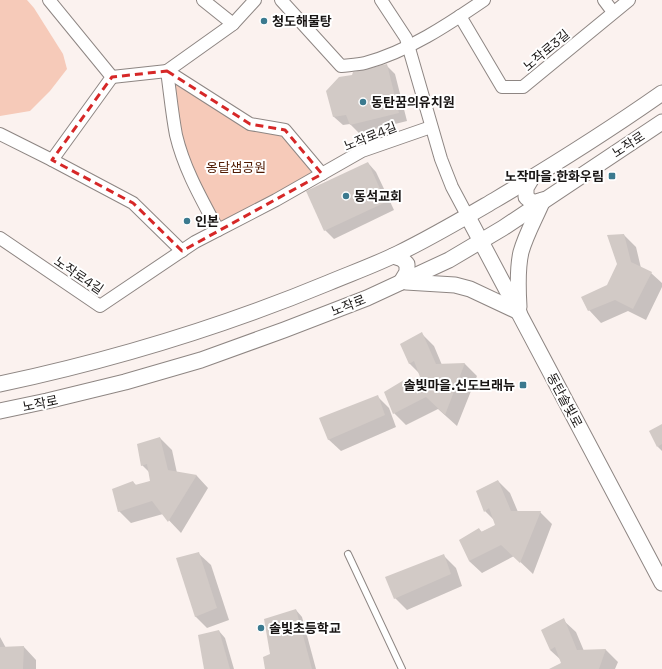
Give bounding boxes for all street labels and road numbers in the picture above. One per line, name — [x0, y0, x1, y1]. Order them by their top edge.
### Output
street label: 노작로3길 — [520, 26, 573, 75]
street label: 노작로4길 — [341, 118, 399, 155]
street label: 노작로 — [609, 128, 648, 161]
street label: 노작로4길 — [51, 253, 107, 298]
street label: 노작로 — [328, 291, 368, 320]
street label: 동탄솔빛로 — [543, 370, 586, 431]
street label: 노작로 — [21, 391, 59, 416]

